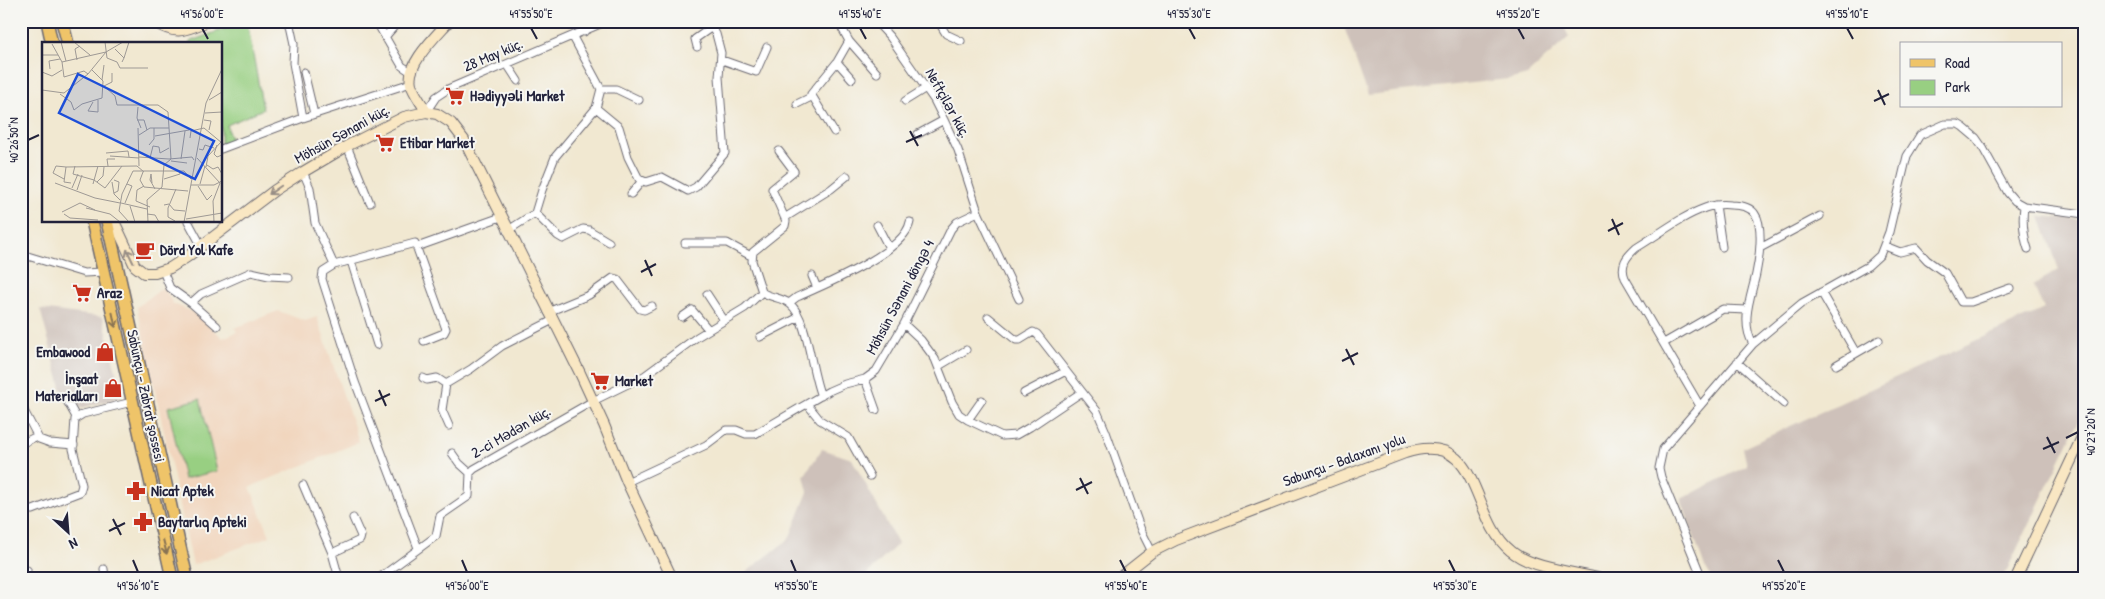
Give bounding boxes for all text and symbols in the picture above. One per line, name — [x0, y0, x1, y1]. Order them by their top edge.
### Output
text: 49°56'00"E — [180, 5, 224, 22]
text: 49°55'50"E — [509, 5, 553, 22]
text: 49°55'40"E — [839, 5, 882, 22]
text: 49°55'30"E — [1167, 5, 1211, 22]
text: 49°55'20"E — [1496, 5, 1541, 22]
text: 49°55'10"E — [1826, 5, 1869, 22]
street label: 28 May küç. — [460, 33, 526, 76]
inset map — [42, 42, 222, 222]
legend — [1900, 42, 2062, 108]
text: Road — [1945, 52, 1970, 73]
street label: Neftçilər küç. — [921, 64, 976, 141]
text: Park — [1945, 76, 1970, 97]
supermarket icon: Hədiyyəli Market — [444, 85, 466, 107]
place label: Hədiyyəli Market — [470, 85, 565, 107]
street label: Möhsün Sənani küç. — [290, 99, 393, 168]
text: 40°26'50"N — [5, 117, 22, 163]
supermarket icon: Etibar Market — [374, 132, 396, 154]
place label: Etibar Market — [400, 132, 475, 153]
one-way arrow — [268, 185, 282, 195]
street label: Möhsün Sənani döngə 4 — [860, 235, 939, 358]
cafe icon: Dörd Yol Kafe — [134, 239, 156, 261]
place label: Dörd Yol Kafe — [160, 239, 233, 260]
one-way arrow — [125, 249, 134, 264]
supermarket icon: Araz — [71, 282, 93, 304]
place label: Araz — [97, 282, 123, 303]
one-way arrow — [110, 312, 119, 328]
street label: Sabunçu - Zabrat şossesi — [122, 328, 171, 464]
place label: Embawood — [36, 341, 90, 362]
shop icon: Embawood — [94, 341, 116, 363]
place label: İnşaat Materialları — [36, 368, 99, 406]
supermarket icon: Market — [589, 370, 611, 392]
place label: Market — [615, 370, 654, 391]
shop icon: İnşaat Materialları — [102, 377, 124, 399]
street label: 2-ci Mədən küç. — [467, 400, 554, 463]
text: 40°27'20"N — [2082, 408, 2099, 456]
street label: Sabunçu - Balaxanı yolu — [1280, 428, 1408, 491]
pharmacy icon: Nicat Aptek — [125, 480, 147, 502]
place label: Nicat Aptek — [151, 480, 215, 502]
north arrow — [42, 506, 92, 556]
pharmacy icon: Baytarlıq Apteki — [132, 511, 154, 533]
place label: Baytarlıq Apteki — [158, 511, 247, 533]
text: N — [66, 534, 81, 555]
one-way arrow — [160, 539, 170, 555]
text: 49°56'10"E — [117, 577, 160, 594]
text: 49°56'00"E — [445, 577, 489, 594]
text: 49°55'50"E — [774, 577, 818, 594]
text: 49°55'40"E — [1105, 577, 1148, 594]
text: 49°55'30"E — [1433, 577, 1477, 594]
text: 49°55'20"E — [1762, 577, 1807, 594]

